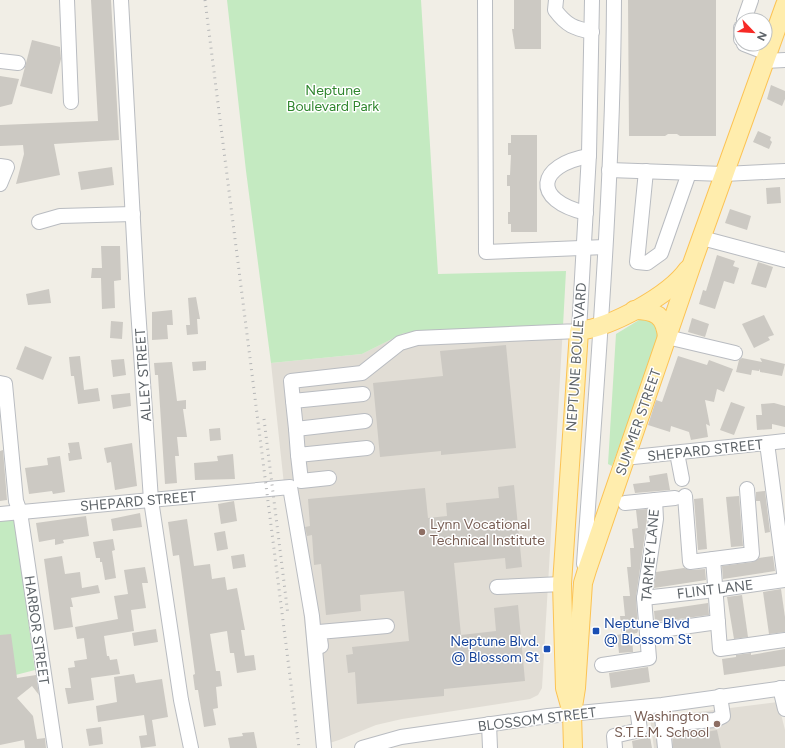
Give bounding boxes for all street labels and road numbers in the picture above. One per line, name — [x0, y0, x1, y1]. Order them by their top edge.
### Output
street label: NEPTUNE BOULEVARD — [563, 282, 590, 432]
street label: ALLEY STREET — [132, 327, 155, 422]
street label: SUMMER STREET — [612, 366, 665, 478]
street label: SHEPARD STREET — [646, 436, 764, 465]
street label: SHEPARD STREET — [79, 488, 197, 515]
street label: TARMEY LANE — [638, 508, 663, 602]
street label: HARBOR STREET — [20, 575, 53, 686]
street label: FLINT LANE — [676, 576, 754, 603]
street label: BLOSSOM STREET — [477, 704, 598, 735]

